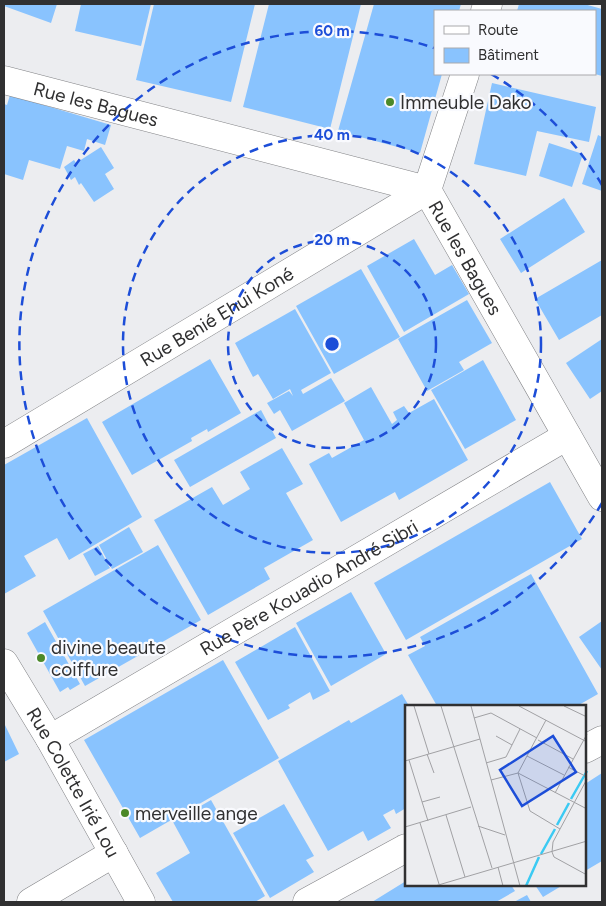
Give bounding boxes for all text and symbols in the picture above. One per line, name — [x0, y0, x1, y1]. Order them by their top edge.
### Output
legend — [434, 10, 596, 75]
text: Route — [478, 21, 518, 39]
text: 60 m — [314, 22, 350, 40]
text: Bâtiment — [478, 46, 539, 64]
street label: Rue les Bagues — [31, 77, 161, 131]
place label: Immeuble Dako — [400, 91, 532, 114]
marker: Immeuble Dako — [384, 96, 396, 108]
text: 40 m — [314, 126, 350, 144]
street label: Rue les Bagues — [424, 196, 507, 319]
text: 20 m — [314, 231, 350, 249]
street label: Rue Benié Ehui Koné — [136, 261, 297, 371]
centre of rings — [323, 335, 341, 353]
street label: Rue Père Kouadio André Sibri — [196, 515, 422, 660]
place label: divine beaute coiffure — [51, 636, 166, 681]
marker: divine beaute coiffure — [35, 652, 47, 664]
street label: Rue Colette Irié Lou — [22, 703, 125, 861]
inset map — [405, 705, 586, 886]
place label: merveille ange — [135, 802, 258, 825]
marker: merveille ange — [119, 807, 131, 819]

